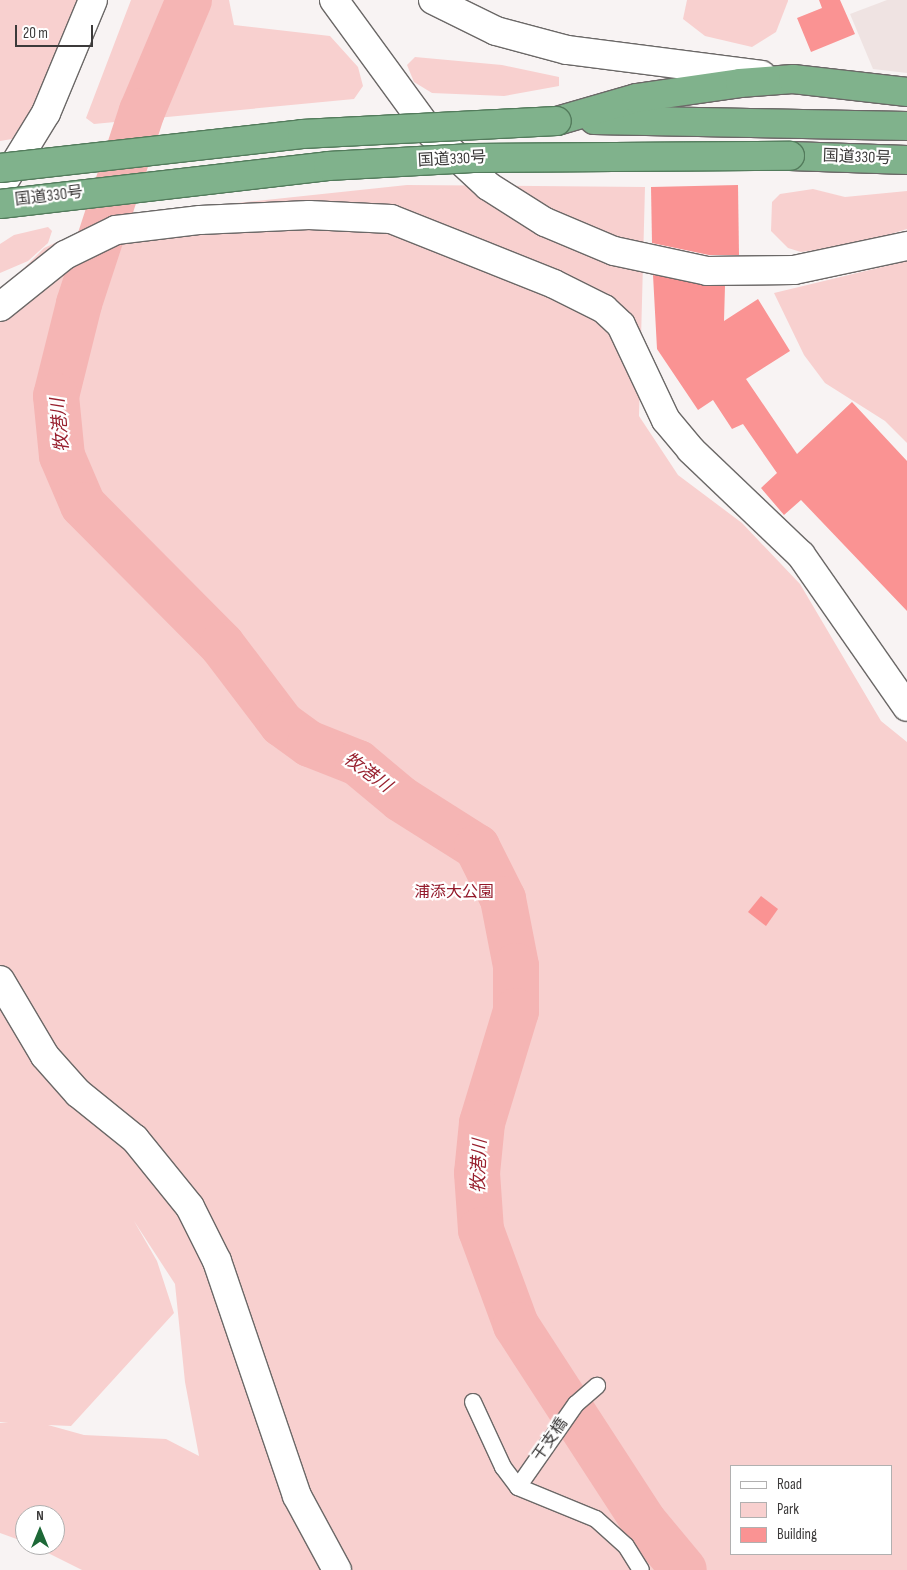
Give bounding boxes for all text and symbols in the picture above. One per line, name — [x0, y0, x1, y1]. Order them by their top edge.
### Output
scale bar — [18, 15, 95, 47]
text: 20 m — [23, 24, 48, 43]
street label: 国道330号 — [822, 147, 892, 169]
street label: 国道330号 — [417, 149, 487, 171]
street label: 国道330号 — [14, 183, 84, 211]
water label: 牧港川 — [48, 397, 74, 453]
water label: 牧港川 — [339, 748, 395, 798]
park label: 浦添大公園 — [414, 883, 494, 903]
water label: 牧港川 — [468, 1139, 492, 1193]
street label: 干支橋 — [529, 1415, 573, 1465]
legend — [730, 1465, 892, 1555]
text: Road — [777, 1475, 802, 1494]
text: Park — [777, 1500, 799, 1519]
north arrow — [15, 1505, 65, 1555]
text: N — [36, 1507, 44, 1524]
text: Building — [777, 1525, 817, 1544]

